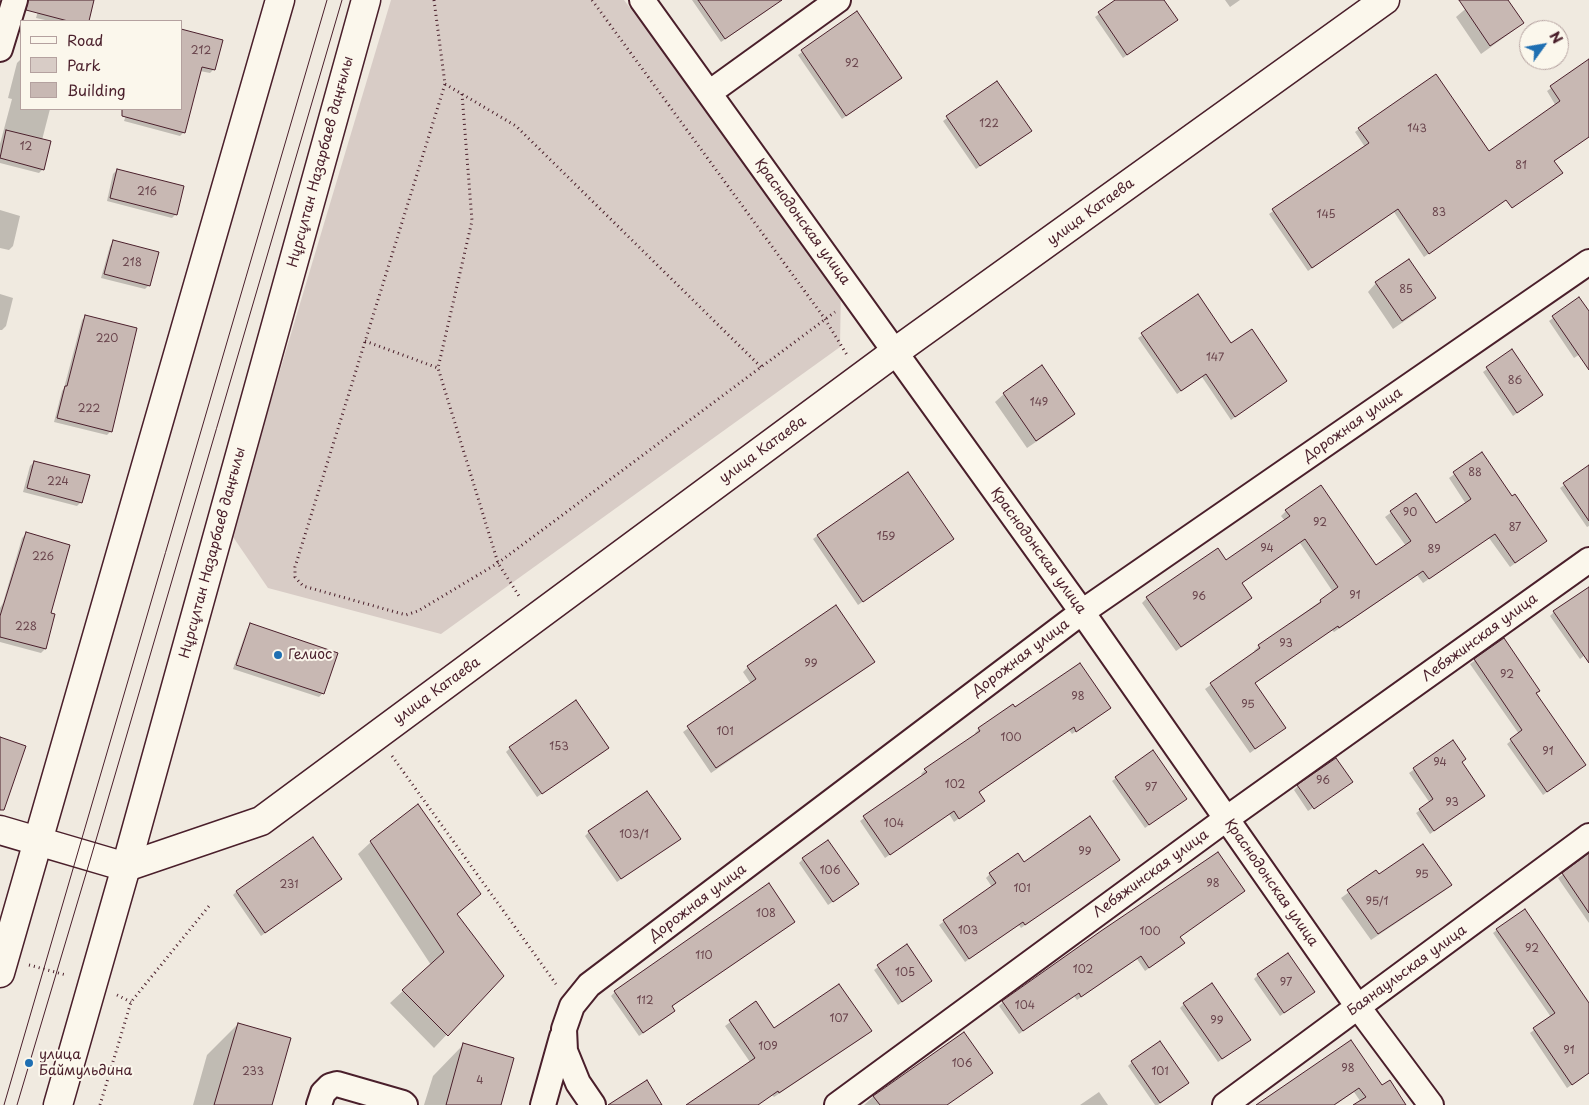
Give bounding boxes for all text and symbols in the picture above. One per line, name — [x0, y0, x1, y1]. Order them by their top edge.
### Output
legend — [20, 20, 182, 110]
north arrow — [1519, 20, 1569, 70]
text: N — [1544, 27, 1568, 48]
text: Road — [67, 28, 103, 51]
house number: 212 — [191, 44, 211, 58]
text: Park — [67, 53, 101, 76]
street label: Нұрсұлтан Назарбаев даңғылы — [285, 55, 357, 269]
house number: 92 — [845, 57, 859, 71]
text: Building — [67, 78, 126, 101]
house number: 122 — [979, 117, 999, 131]
house number: 143 — [1407, 122, 1427, 136]
house number: 12 — [20, 140, 32, 154]
street label: Краснодонская улица — [751, 156, 853, 288]
house number: 81 — [1515, 159, 1527, 173]
street label: улица Катаева — [1044, 175, 1138, 249]
house number: 216 — [137, 185, 157, 199]
house number: 83 — [1432, 206, 1446, 220]
house number: 145 — [1316, 208, 1336, 222]
house number: 218 — [122, 256, 142, 270]
house number: 85 — [1399, 283, 1413, 297]
house number: 220 — [96, 332, 118, 346]
house number: 147 — [1206, 351, 1224, 365]
house number: 86 — [1508, 374, 1522, 388]
street label: Дорожная улица — [1300, 384, 1406, 466]
house number: 149 — [1030, 396, 1048, 410]
house number: 222 — [78, 402, 100, 416]
street label: улица Катаева — [716, 413, 810, 487]
street label: Нұрсұлтан Назарбаев даңғылы — [177, 446, 249, 660]
house number: 88 — [1468, 466, 1482, 480]
house number: 224 — [47, 475, 69, 489]
street label: Краснодонская улица — [987, 485, 1089, 617]
house number: 90 — [1403, 506, 1417, 520]
house number: 92 — [1313, 516, 1327, 530]
house number: 87 — [1509, 521, 1521, 535]
house number: 159 — [877, 530, 895, 544]
house number: 94 — [1260, 542, 1274, 556]
house number: 89 — [1427, 543, 1441, 557]
house number: 226 — [32, 550, 54, 564]
house number: 91 — [1349, 589, 1361, 603]
house number: 96 — [1192, 590, 1206, 604]
street label: Лебяжинская улица — [1419, 590, 1541, 686]
street label: Дорожная улица — [969, 616, 1073, 700]
house number: 228 — [15, 620, 37, 634]
house number: 93 — [1279, 637, 1293, 651]
place label: Гелиос — [288, 647, 332, 663]
marker: Гелиос — [272, 649, 284, 661]
street label: улица Катаева — [390, 654, 484, 728]
house number: 99 — [804, 657, 818, 671]
house number: 92 — [1500, 668, 1514, 682]
house number: 98 — [1071, 690, 1085, 704]
house number: 95 — [1241, 698, 1255, 712]
house number: 101 — [716, 725, 734, 739]
house number: 100 — [1000, 731, 1022, 745]
house number: 153 — [549, 740, 569, 754]
house number: 91 — [1542, 745, 1554, 759]
house number: 94 — [1433, 756, 1447, 770]
house number: 96 — [1316, 774, 1330, 788]
house number: 102 — [945, 778, 965, 792]
house number: 97 — [1145, 781, 1157, 795]
house number: 93 — [1445, 796, 1459, 810]
street label: Краснодонская улица — [1221, 816, 1321, 950]
house number: 104 — [884, 817, 904, 831]
street label: Лебяжинская улица — [1090, 826, 1212, 922]
house number: 103/1 — [619, 828, 649, 842]
house number: 99 — [1078, 845, 1092, 859]
street label: Дорожная улица — [646, 861, 750, 945]
house number: 106 — [820, 864, 840, 878]
house number: 95 — [1415, 868, 1429, 882]
house number: 98 — [1206, 877, 1220, 891]
house number: 231 — [279, 878, 299, 892]
house number: 101 — [1013, 882, 1031, 896]
house number: 95/1 — [1366, 895, 1388, 909]
house number: 108 — [756, 907, 776, 921]
street label: Баянаульская улица — [1344, 922, 1470, 1020]
house number: 103 — [958, 924, 978, 938]
house number: 100 — [1139, 925, 1161, 939]
house number: 92 — [1525, 942, 1539, 956]
house number: 110 — [695, 949, 713, 963]
house number: 102 — [1073, 963, 1093, 977]
house number: 105 — [895, 966, 915, 980]
house number: 97 — [1280, 976, 1292, 990]
house number: 112 — [636, 994, 654, 1008]
house number: 104 — [1015, 999, 1035, 1013]
house number: 107 — [830, 1012, 848, 1026]
house number: 99 — [1210, 1014, 1224, 1028]
house number: 109 — [758, 1040, 778, 1054]
house number: 91 — [1563, 1044, 1575, 1058]
place label: улица Баймульдина — [39, 1047, 132, 1080]
marker: улица Баймульдина — [23, 1057, 35, 1069]
house number: 106 — [952, 1057, 972, 1071]
house number: 98 — [1341, 1062, 1355, 1076]
house number: 233 — [242, 1065, 264, 1079]
house number: 101 — [1151, 1065, 1169, 1079]
house number: 4 — [476, 1074, 484, 1088]

